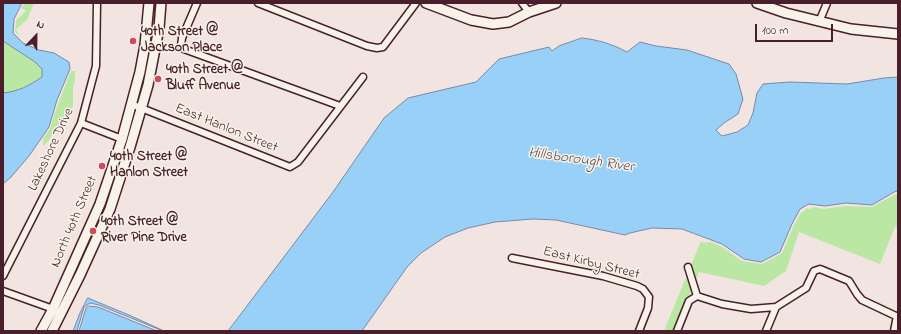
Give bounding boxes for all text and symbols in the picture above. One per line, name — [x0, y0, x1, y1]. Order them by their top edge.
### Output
north arrow — [16, 16, 56, 56]
text: N — [34, 16, 47, 34]
scale bar — [757, 16, 835, 42]
text: 100 m — [762, 22, 789, 40]
place label: 40th Street @ Jackson Place — [141, 25, 222, 58]
marker: 40th Street @ Jackson Place — [128, 36, 138, 46]
place label: 40th Street @ Bluff Avenue — [166, 63, 243, 96]
marker: 40th Street @ Bluff Avenue — [153, 74, 163, 84]
street label: East Hanlon Street — [172, 101, 280, 157]
street label: Lakeshore Drive — [25, 106, 79, 194]
water label: Hillsborough River — [527, 145, 635, 177]
place label: 40th Street @ Hanlon Street — [110, 150, 188, 182]
marker: 40th Street @ Hanlon Street — [97, 161, 107, 171]
street label: North 40th Street — [48, 174, 102, 270]
place label: 40th Street @ River Pine Drive — [101, 215, 187, 248]
marker: 40th Street @ River Pine Drive — [88, 226, 98, 236]
street label: East Kirby Street — [541, 244, 641, 284]

